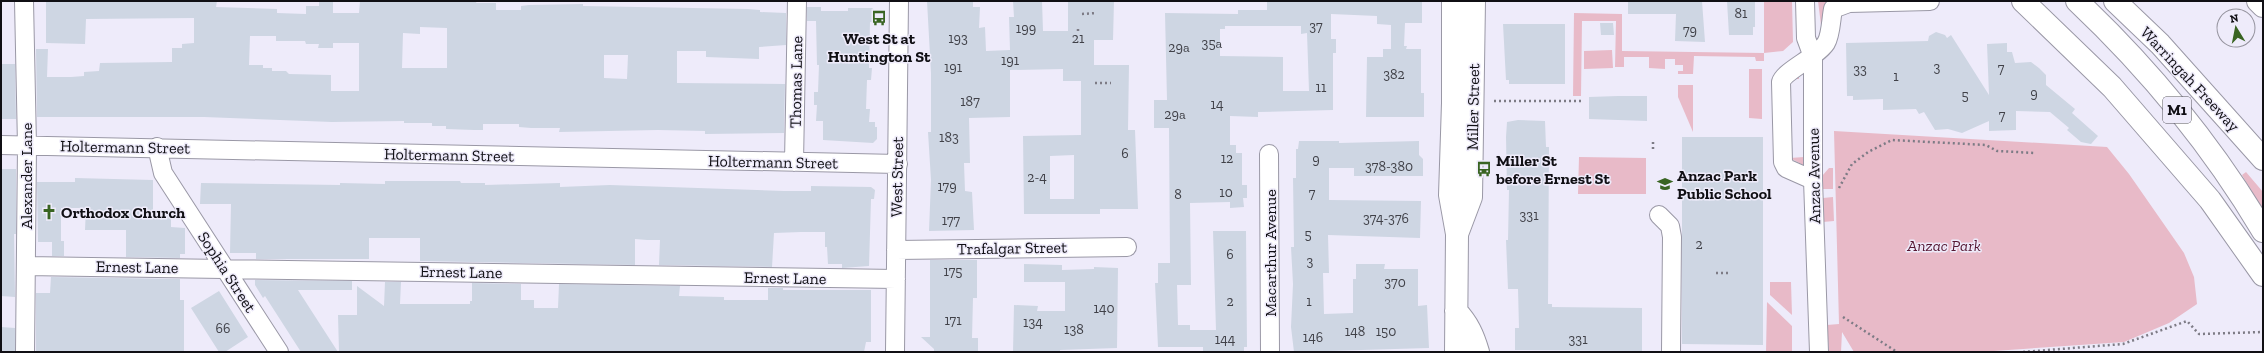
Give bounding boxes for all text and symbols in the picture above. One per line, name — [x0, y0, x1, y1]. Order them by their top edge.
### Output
house number: 81 — [1735, 5, 1748, 22]
north arrow — [2216, 8, 2256, 48]
bus stop icon: West St at Huntington St — [870, 9, 888, 27]
text: N — [2229, 11, 2240, 26]
house number: 37 — [1309, 18, 1323, 35]
house number: 199 — [1016, 20, 1036, 37]
house number: 79 — [1683, 22, 1697, 39]
street label: Warringah Freeway — [2137, 23, 2244, 136]
place label: West St at Huntington St — [828, 29, 931, 66]
house number: 193 — [948, 30, 968, 47]
house number: 21 — [1072, 30, 1085, 47]
house number: 35a — [1202, 35, 1223, 52]
street label: Thomas Lane — [786, 36, 806, 128]
house number: 29a — [1168, 39, 1190, 56]
house number: 191 — [1001, 52, 1020, 69]
house number: 191 — [944, 59, 963, 76]
house number: 3 — [1934, 59, 1941, 76]
house number: 7 — [1998, 60, 2005, 77]
house number: 33 — [1853, 61, 1867, 78]
street label: Miller Street — [1463, 63, 1483, 151]
house number: 382 — [1383, 66, 1405, 83]
house number: 1 — [1893, 68, 1899, 85]
house number: 11 — [1316, 79, 1327, 96]
house number: 9 — [2030, 85, 2038, 102]
house number: 5 — [1961, 87, 1969, 104]
house number: 187 — [960, 93, 980, 110]
house number: 14 — [1211, 96, 1224, 113]
road number: M1 — [2163, 97, 2191, 123]
house number: 29a — [1164, 106, 1186, 123]
house number: 7 — [1999, 107, 2006, 124]
street label: Alexander Lane — [17, 123, 36, 229]
street label: Anzac Avenue — [1804, 128, 1824, 224]
house number: 183 — [939, 129, 959, 146]
street label: Holtermann Street — [60, 136, 190, 158]
street label: West Street — [887, 137, 907, 217]
street label: Holtermann Street — [384, 144, 514, 166]
house number: 6 — [1121, 145, 1129, 162]
house number: 12 — [1221, 150, 1233, 167]
street label: Holtermann Street — [708, 151, 838, 173]
house number: 9 — [1312, 151, 1320, 168]
place label: Miller St before Ernest St — [1495, 151, 1610, 188]
house number: 378-380 — [1365, 158, 1413, 175]
bus stop icon: Miller St before Ernest St — [1475, 160, 1493, 178]
place label: Anzac Park Public School — [1677, 166, 1772, 203]
house number: 2-4 — [1027, 169, 1047, 186]
school or university icon: Anzac Park Public School — [1656, 175, 1674, 193]
house number: 179 — [937, 178, 957, 195]
house number: 10 — [1219, 184, 1233, 201]
house number: 7 — [1309, 185, 1316, 202]
house number: 8 — [1174, 186, 1182, 203]
street label: Macarthur Avenue — [1261, 189, 1280, 317]
church icon: Orthodox Church — [40, 203, 58, 221]
place label: Orthodox Church — [61, 203, 186, 222]
house number: 331 — [1519, 207, 1539, 224]
house number: 374-376 — [1363, 210, 1409, 227]
house number: 177 — [942, 212, 961, 229]
house number: 5 — [1304, 226, 1312, 243]
street label: Sophia Street — [194, 228, 260, 316]
house number: 2 — [1695, 236, 1703, 253]
park label: Anzac Park — [1906, 236, 1981, 255]
street label: Trafalgar Street — [957, 238, 1067, 258]
house number: 6 — [1226, 246, 1234, 263]
house number: 3 — [1307, 253, 1314, 270]
street label: Ernest Lane — [96, 257, 178, 277]
street label: Ernest Lane — [420, 262, 502, 282]
house number: 175 — [944, 263, 962, 280]
street label: Ernest Lane — [744, 268, 826, 288]
house number: 370 — [1384, 274, 1406, 291]
house number: 2 — [1226, 293, 1234, 310]
house number: 1 — [1306, 293, 1312, 310]
house number: 140 — [1094, 300, 1115, 317]
house number: 171 — [944, 312, 962, 329]
house number: 134 — [1023, 314, 1043, 331]
house number: 66 — [216, 320, 230, 337]
house number: 138 — [1064, 321, 1084, 338]
house number: 148 — [1345, 323, 1365, 340]
house number: 150 — [1376, 323, 1396, 340]
house number: 146 — [1303, 329, 1323, 346]
house number: 144 — [1215, 331, 1236, 348]
house number: 331 — [1568, 331, 1588, 348]

